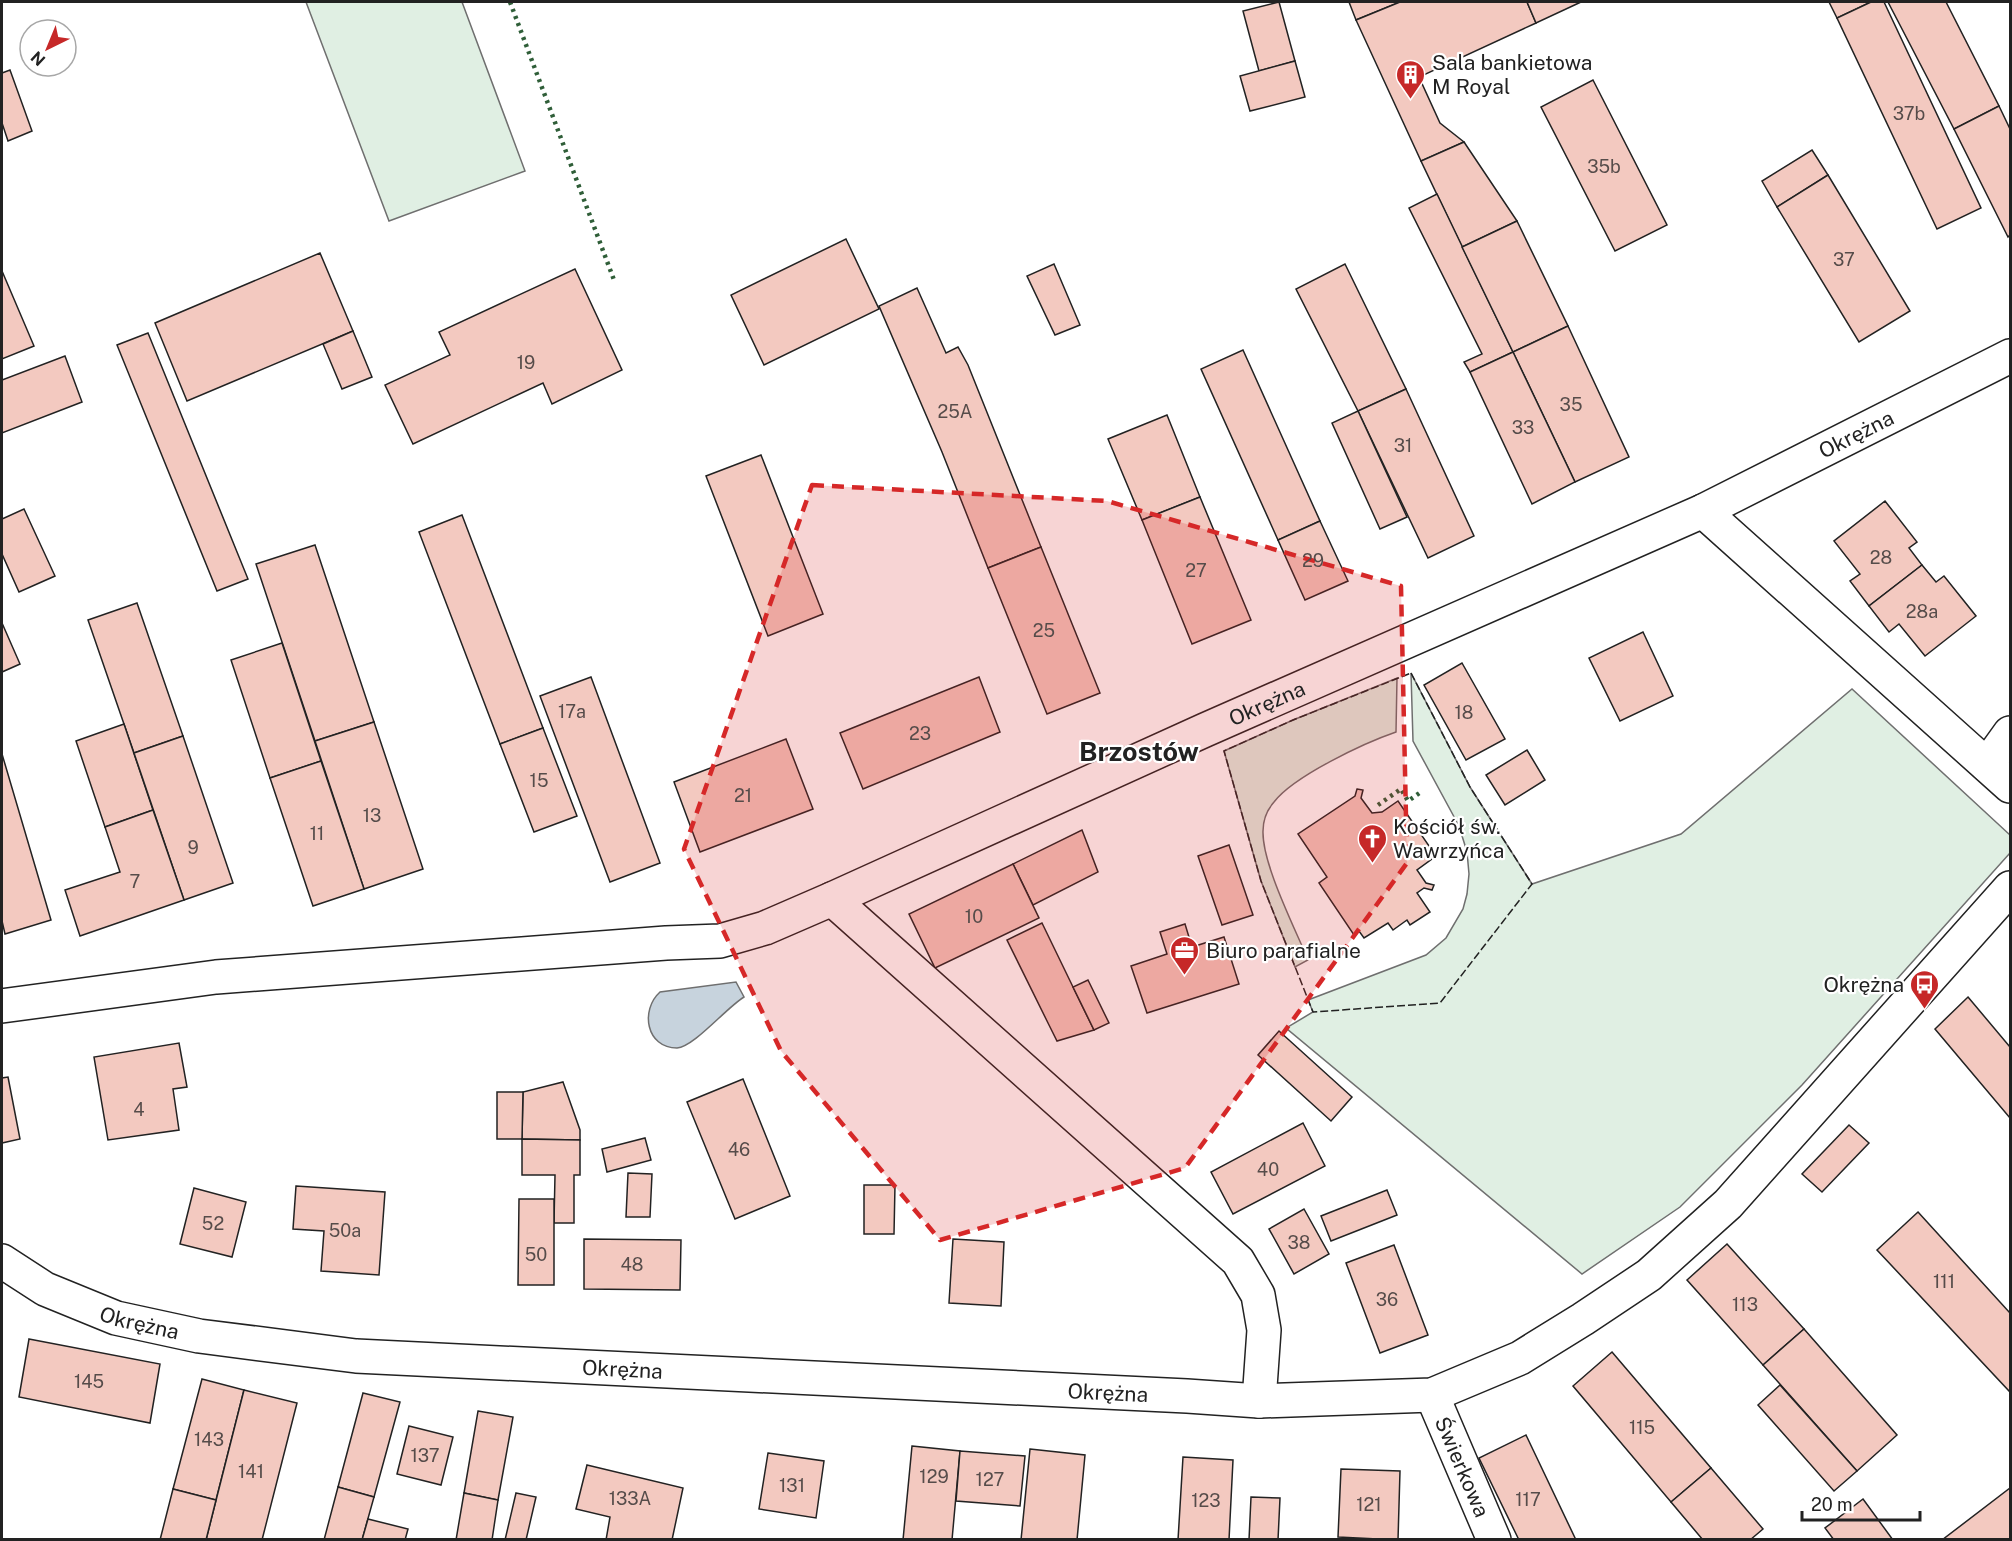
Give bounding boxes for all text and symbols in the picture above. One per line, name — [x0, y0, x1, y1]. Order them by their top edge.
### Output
north arrow — [18, 18, 78, 78]
text: N — [27, 47, 49, 70]
place label: Sala bankietowa M Royal — [1432, 50, 1592, 99]
building icon: Sala bankietowa M Royal — [1395, 58, 1427, 100]
house number: 37b — [1893, 103, 1925, 124]
house number: 35b — [1587, 156, 1621, 177]
house number: 37 — [1833, 249, 1855, 270]
house number: 19 — [517, 352, 535, 373]
house number: 35 — [1560, 394, 1582, 415]
house number: 25A — [937, 401, 973, 422]
street label: Okrężna — [1814, 404, 1898, 463]
house number: 33 — [1512, 417, 1534, 438]
house number: 31 — [1394, 435, 1412, 456]
house number: 28 — [1870, 547, 1892, 568]
house number: 29 — [1302, 550, 1324, 571]
house number: 27 — [1185, 560, 1207, 581]
house number: 28a — [1906, 601, 1938, 622]
house number: 25 — [1033, 620, 1055, 641]
street label: Okrężna — [1225, 675, 1309, 731]
house number: 17a — [558, 701, 586, 722]
house number: 18 — [1455, 702, 1473, 723]
house number: 23 — [909, 723, 931, 744]
district label: Brzostów — [1079, 735, 1199, 767]
house number: 15 — [530, 770, 548, 791]
house number: 21 — [734, 785, 752, 806]
house number: 13 — [363, 805, 381, 826]
place label: Kościół św. Wawrzyńca — [1393, 814, 1504, 863]
church icon: Kościół św. Wawrzyńca — [1356, 822, 1388, 864]
house number: 11 — [310, 823, 324, 844]
house number: 9 — [187, 837, 199, 858]
house number: 7 — [130, 871, 140, 892]
house number: 10 — [965, 906, 983, 927]
office icon: Biuro parafialne — [1169, 934, 1201, 976]
place label: Biuro parafialne — [1206, 938, 1361, 963]
bus stop icon: Okrężna — [1909, 968, 1941, 1010]
place label: Okrężna — [1823, 972, 1904, 997]
house number: 4 — [133, 1099, 145, 1120]
house number: 46 — [728, 1139, 750, 1160]
house number: 40 — [1257, 1159, 1279, 1180]
house number: 52 — [202, 1213, 224, 1234]
house number: 50a — [329, 1220, 361, 1241]
house number: 38 — [1288, 1232, 1310, 1253]
house number: 50 — [525, 1244, 547, 1265]
house number: 48 — [621, 1254, 643, 1275]
house number: 111 — [1933, 1271, 1955, 1292]
house number: 36 — [1376, 1289, 1398, 1310]
house number: 113 — [1732, 1294, 1758, 1315]
street label: Okrężna — [96, 1300, 181, 1344]
street label: Okrężna — [582, 1354, 663, 1383]
house number: 145 — [74, 1371, 104, 1392]
street label: Okrężna — [1067, 1378, 1149, 1407]
street label: Świerkowa — [1430, 1413, 1495, 1521]
house number: 115 — [1629, 1417, 1655, 1438]
house number: 143 — [194, 1429, 224, 1450]
house number: 137 — [410, 1445, 440, 1466]
house number: 141 — [238, 1461, 264, 1482]
house number: 129 — [919, 1466, 949, 1487]
house number: 127 — [976, 1469, 1004, 1490]
house number: 131 — [779, 1475, 805, 1496]
scale bar — [1802, 1484, 1920, 1522]
house number: 133A — [609, 1488, 652, 1509]
house number: 117 — [1515, 1489, 1541, 1510]
house number: 123 — [1191, 1490, 1221, 1511]
house number: 121 — [1356, 1494, 1382, 1515]
text: 20 m — [1811, 1494, 1853, 1515]

